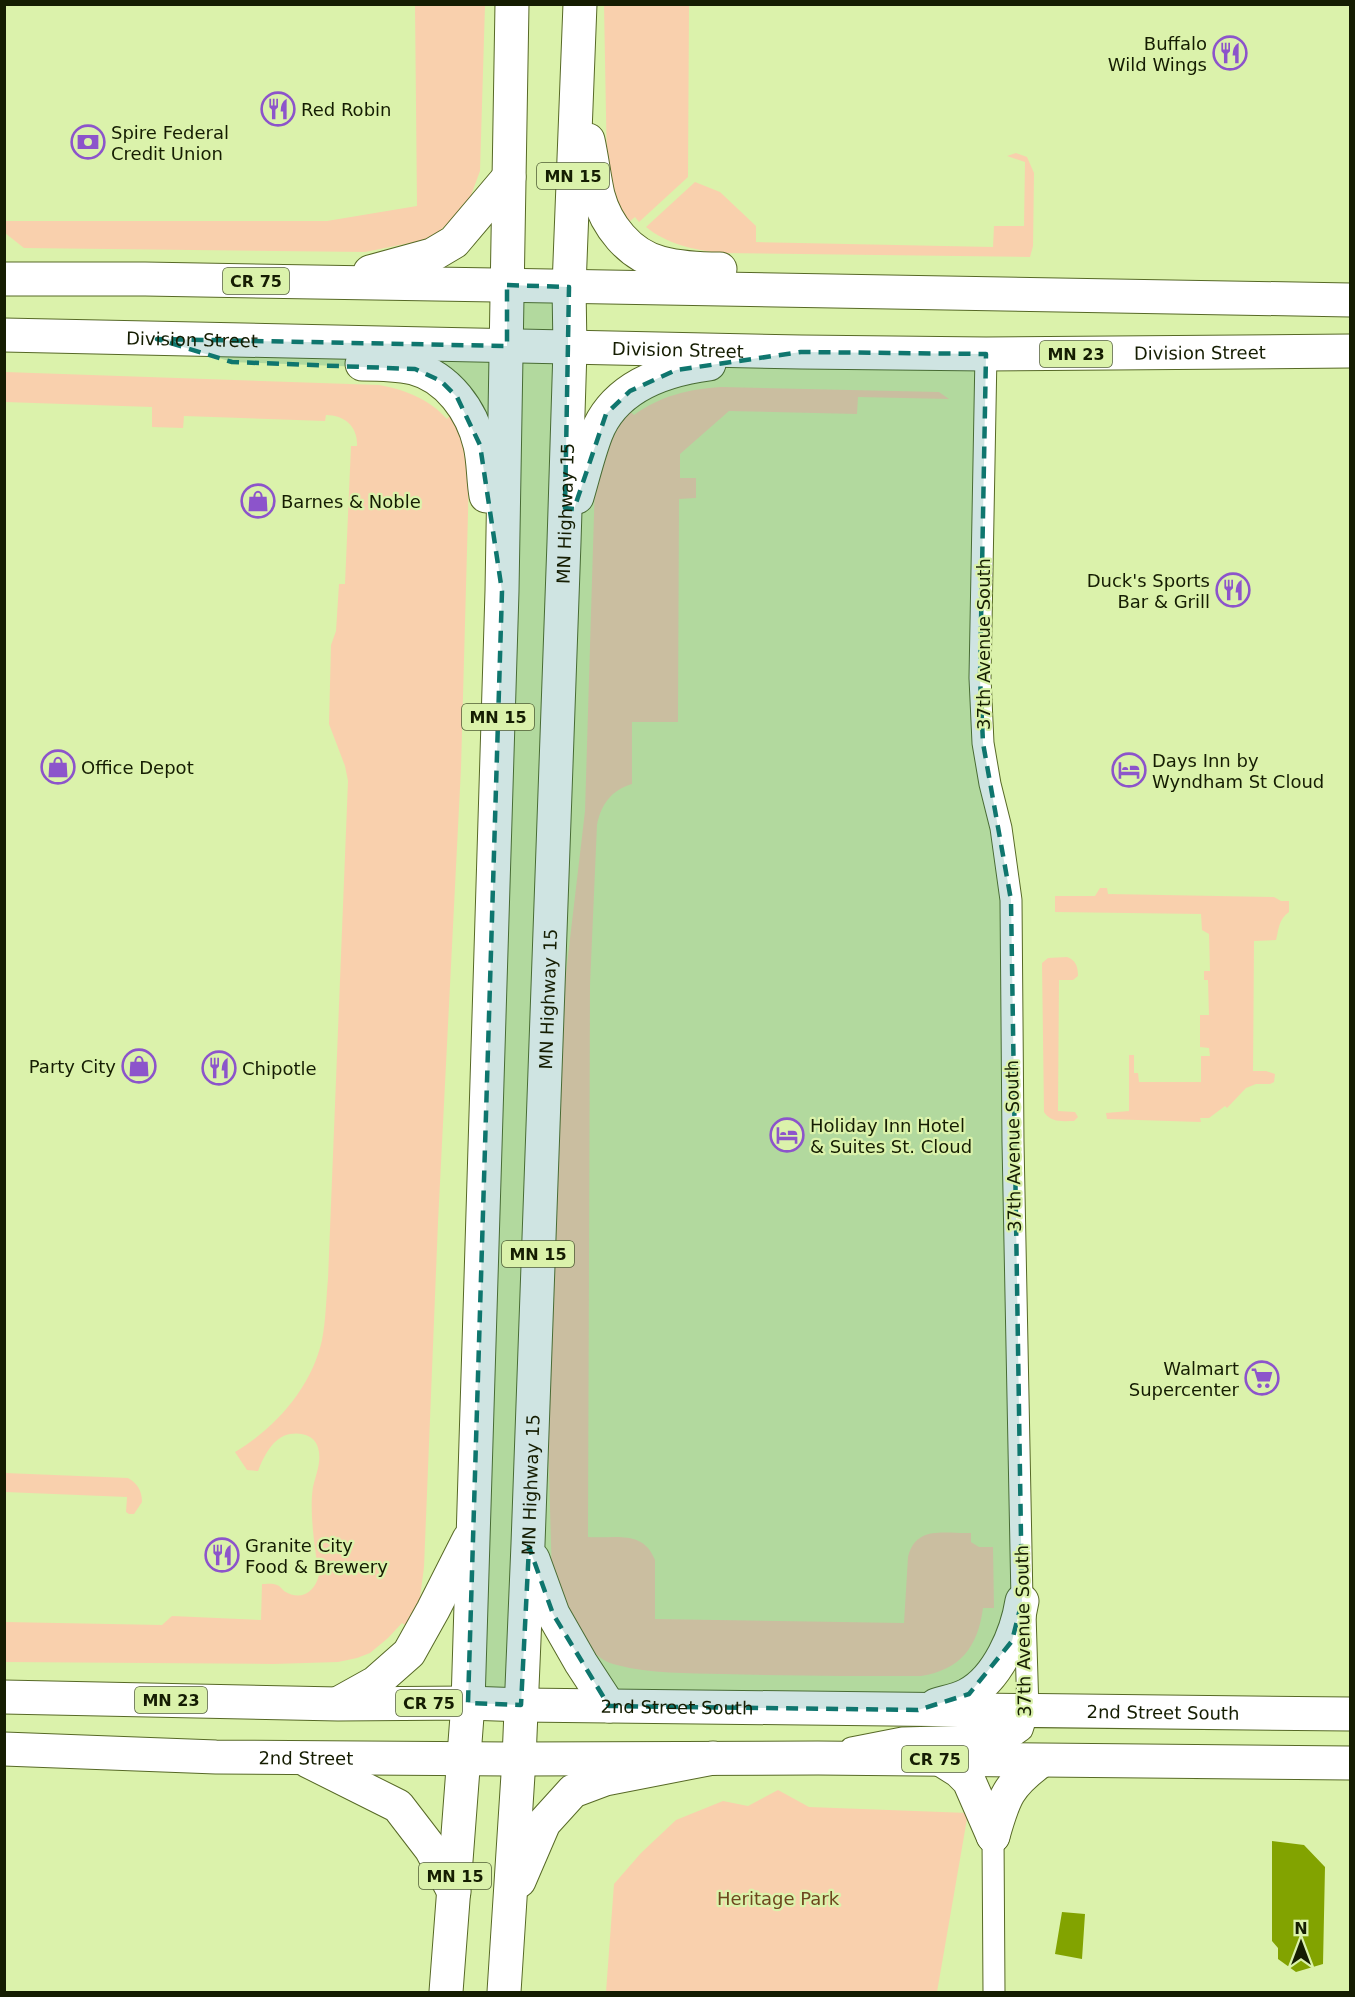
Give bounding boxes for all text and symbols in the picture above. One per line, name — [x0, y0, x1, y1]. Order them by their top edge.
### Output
place label: Buffalo Wild Wings — [1108, 33, 1207, 75]
restaurant icon: Buffalo Wild Wings — [1212, 35, 1248, 71]
restaurant icon: Red Robin — [260, 91, 296, 127]
place label: Red Robin — [301, 99, 391, 120]
place label: Spire Federal Credit Union — [111, 122, 229, 164]
bank icon: Spire Federal Credit Union — [70, 124, 106, 160]
road number: MN 15 — [537, 163, 609, 189]
road number: CR 75 — [223, 268, 289, 294]
street label: Division Street — [126, 327, 258, 351]
street label: Division Street — [612, 337, 744, 361]
road number: MN 23 — [1040, 341, 1112, 367]
street label: Division Street — [1134, 341, 1266, 363]
street label: MN Highway 15 — [552, 442, 578, 584]
shop icon: Barnes & Noble — [240, 483, 276, 519]
place label: Barnes & Noble — [281, 491, 421, 512]
street label: 37th Avenue South — [973, 558, 994, 730]
place label: Duck's Sports Bar & Grill — [1087, 570, 1210, 612]
restaurant icon: Duck's Sports Bar & Grill — [1215, 572, 1251, 608]
road number: MN 15 — [462, 704, 534, 730]
shop icon: Office Depot — [40, 749, 76, 785]
place label: Days Inn by Wyndham St Cloud — [1152, 750, 1324, 792]
hotel icon: Days Inn by Wyndham St Cloud — [1111, 752, 1147, 788]
place label: Office Depot — [81, 757, 194, 778]
street label: MN Highway 15 — [535, 928, 561, 1070]
shop icon: Party City — [121, 1048, 157, 1084]
restaurant icon: Chipotle — [201, 1050, 237, 1086]
place label: Party City — [29, 1056, 116, 1077]
place label: Chipotle — [242, 1058, 317, 1079]
street label: 37th Avenue South — [1001, 1060, 1025, 1232]
place label: Holiday Inn Hotel & Suites St. Cloud — [810, 1115, 972, 1157]
hotel icon: Holiday Inn Hotel & Suites St. Cloud — [769, 1117, 805, 1153]
road number: MN 15 — [502, 1241, 574, 1267]
place label: Walmart Supercenter — [1129, 1358, 1240, 1400]
supermarket icon: Walmart Supercenter — [1244, 1360, 1280, 1396]
street label: MN Highway 15 — [517, 1414, 543, 1556]
place label: Granite City Food & Brewery — [245, 1535, 388, 1577]
restaurant icon: Granite City Food & Brewery — [204, 1537, 240, 1573]
street label: 37th Avenue South — [1011, 1545, 1035, 1717]
road number: MN 23 — [135, 1687, 207, 1713]
road number: CR 75 — [396, 1690, 462, 1716]
street label: 2nd Street South — [600, 1695, 754, 1718]
street label: 2nd Street South — [1086, 1701, 1240, 1723]
road number: CR 75 — [902, 1746, 968, 1772]
street label: 2nd Street — [258, 1747, 353, 1768]
road number: MN 15 — [419, 1863, 491, 1889]
park label: Heritage Park — [717, 1888, 840, 1909]
north arrow — [1271, 1913, 1331, 1973]
text: N — [1294, 1919, 1308, 1938]

